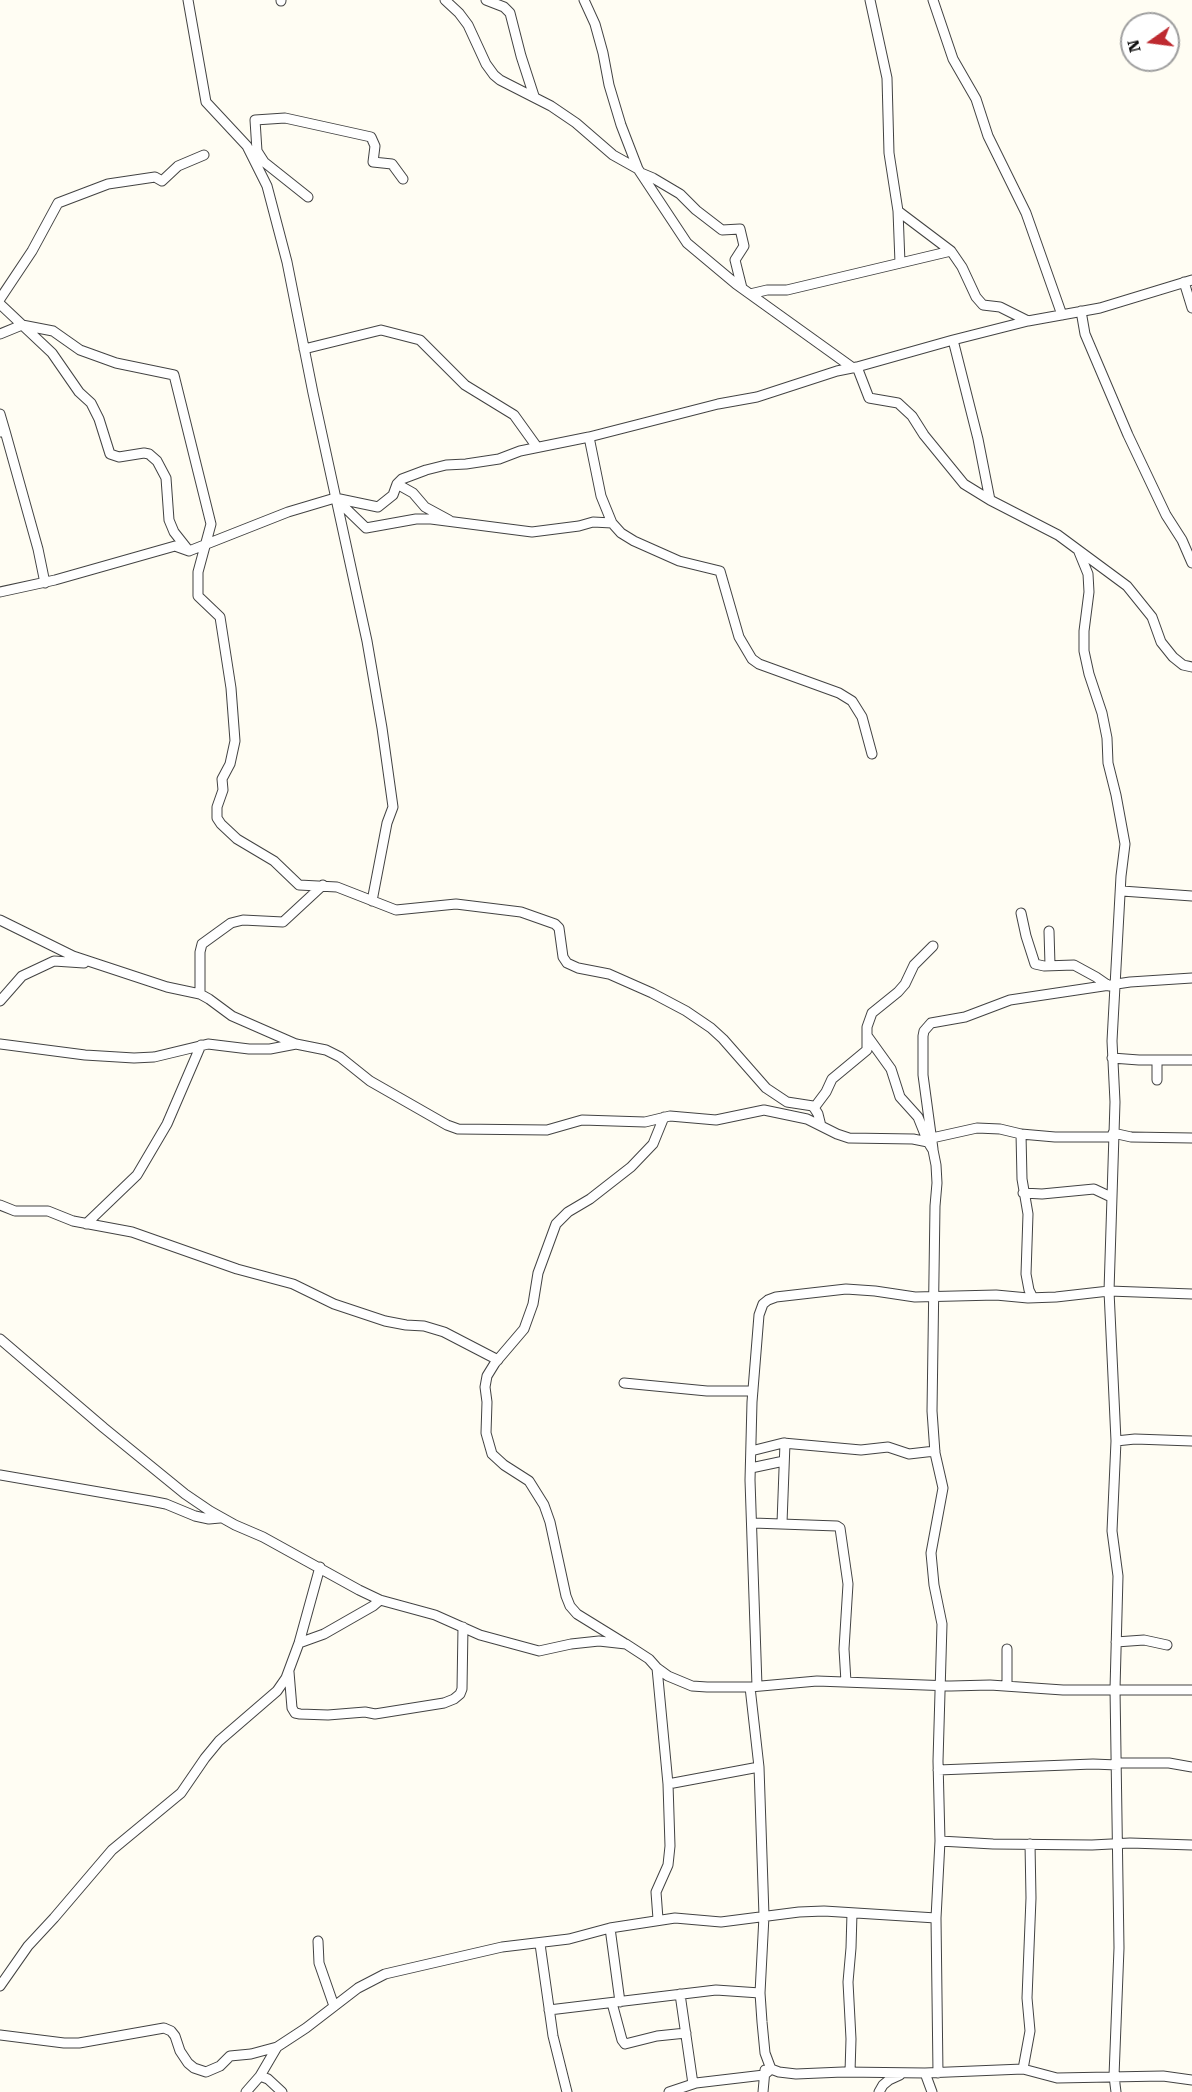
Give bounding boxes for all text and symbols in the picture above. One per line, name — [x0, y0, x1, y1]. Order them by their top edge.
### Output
north arrow — [1120, 12, 1180, 72]
text: N — [1123, 38, 1145, 54]

